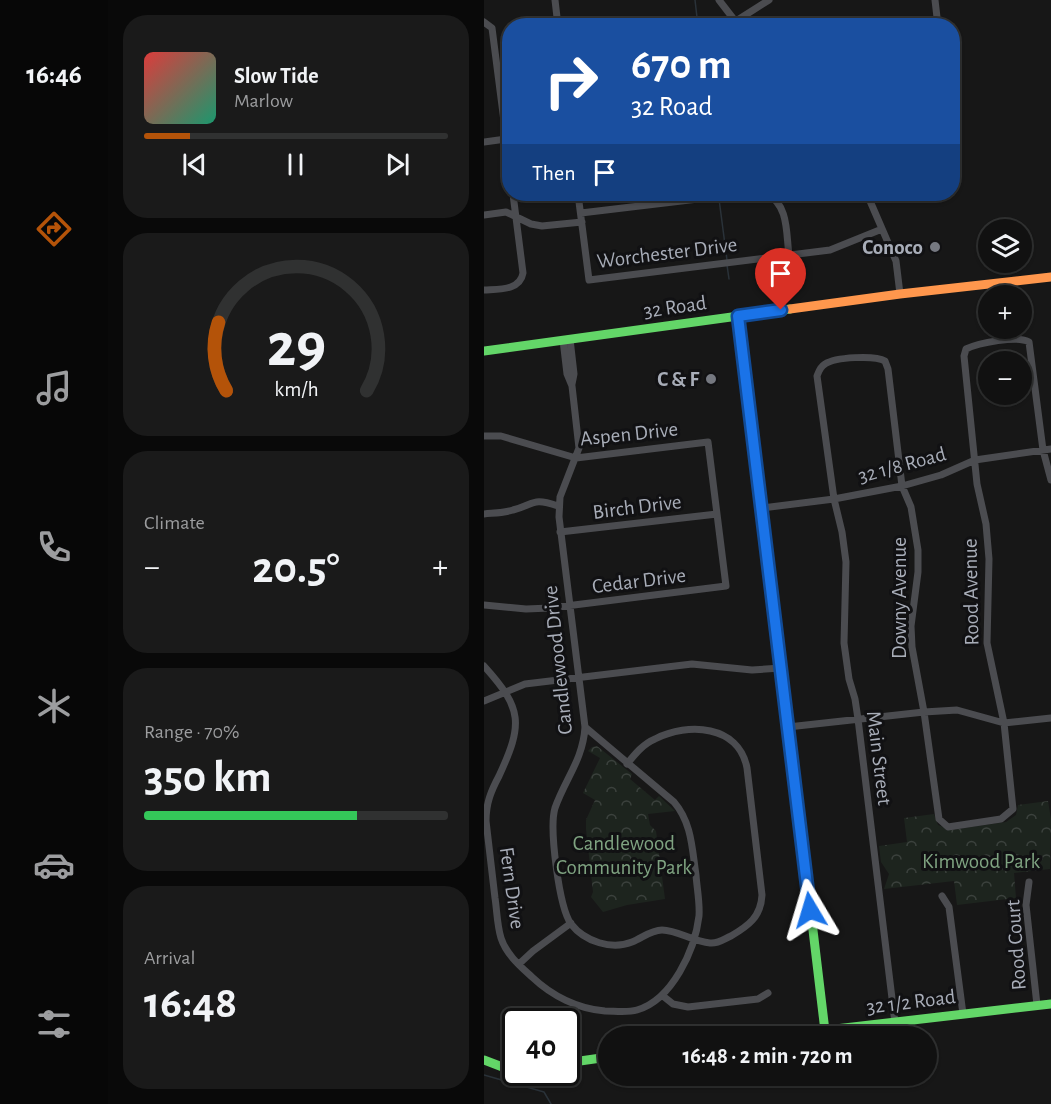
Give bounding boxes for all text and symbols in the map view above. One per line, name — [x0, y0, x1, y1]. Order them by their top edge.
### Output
icon: right — [532, 42, 610, 120]
text: 670 m — [631, 44, 732, 86]
text: 16:46 — [26, 61, 82, 88]
text: Slow Tide — [234, 65, 319, 87]
text: Marlow — [234, 91, 293, 111]
text: 32 Road — [631, 93, 713, 120]
icon: previous — [178, 148, 211, 181]
icon: pause — [279, 148, 312, 181]
icon: next — [381, 148, 414, 181]
icon: arrive — [588, 156, 621, 189]
text: Then — [532, 162, 576, 184]
icon: directions — [33, 208, 75, 250]
map controls — [978, 219, 1032, 405]
button: layers — [978, 219, 1032, 273]
street label: Worchester Drive — [596, 234, 738, 272]
place label: Conoco — [862, 237, 923, 258]
marker: Conoco — [928, 240, 942, 254]
pin — [755, 248, 806, 310]
icon: arrive — [764, 257, 797, 290]
button: + — [978, 285, 1032, 339]
street label: 32 Road — [642, 292, 708, 322]
text: 29 — [266, 315, 326, 377]
button: − — [978, 351, 1032, 405]
icon: music — [33, 367, 75, 409]
place label: C & F — [657, 369, 699, 390]
marker: C & F — [704, 372, 718, 386]
text: km/h — [274, 380, 318, 401]
street label: Aspen Drive — [579, 418, 679, 450]
street label: 32 1/8 Road — [856, 443, 948, 487]
street label: Birch Drive — [591, 491, 683, 523]
text: Climate — [144, 513, 205, 533]
icon: phone — [33, 526, 75, 568]
street label: Downy Avenue — [889, 537, 910, 659]
street label: Rood Avenue — [960, 538, 982, 646]
text: 20.5° — [252, 546, 340, 591]
text: − — [144, 551, 160, 584]
text: + — [432, 551, 448, 584]
street label: Cedar Drive — [591, 565, 687, 597]
street label: Candlewood Drive — [540, 585, 576, 735]
icon: climate — [33, 685, 75, 727]
street label: Main Street — [863, 710, 895, 807]
text: Range · 70% — [144, 722, 240, 742]
text: 350 km — [144, 755, 272, 800]
park label: Candlewood Community Park — [556, 833, 692, 878]
icon: car — [33, 844, 75, 886]
street label: Fern Drive — [496, 846, 528, 930]
park label: Kimwood Park — [922, 851, 1040, 872]
position arrow — [778, 878, 842, 942]
street label: Rood Court — [1002, 899, 1030, 991]
text: Arrival — [144, 948, 195, 968]
text: 16:48 — [144, 981, 237, 1026]
street label: 32 1/2 Road — [865, 986, 957, 1018]
icon: filters — [33, 1003, 75, 1045]
speed limit sign: 40 — [502, 1008, 580, 1086]
text: 16:48 · 2 min · 720 m — [682, 1045, 853, 1067]

